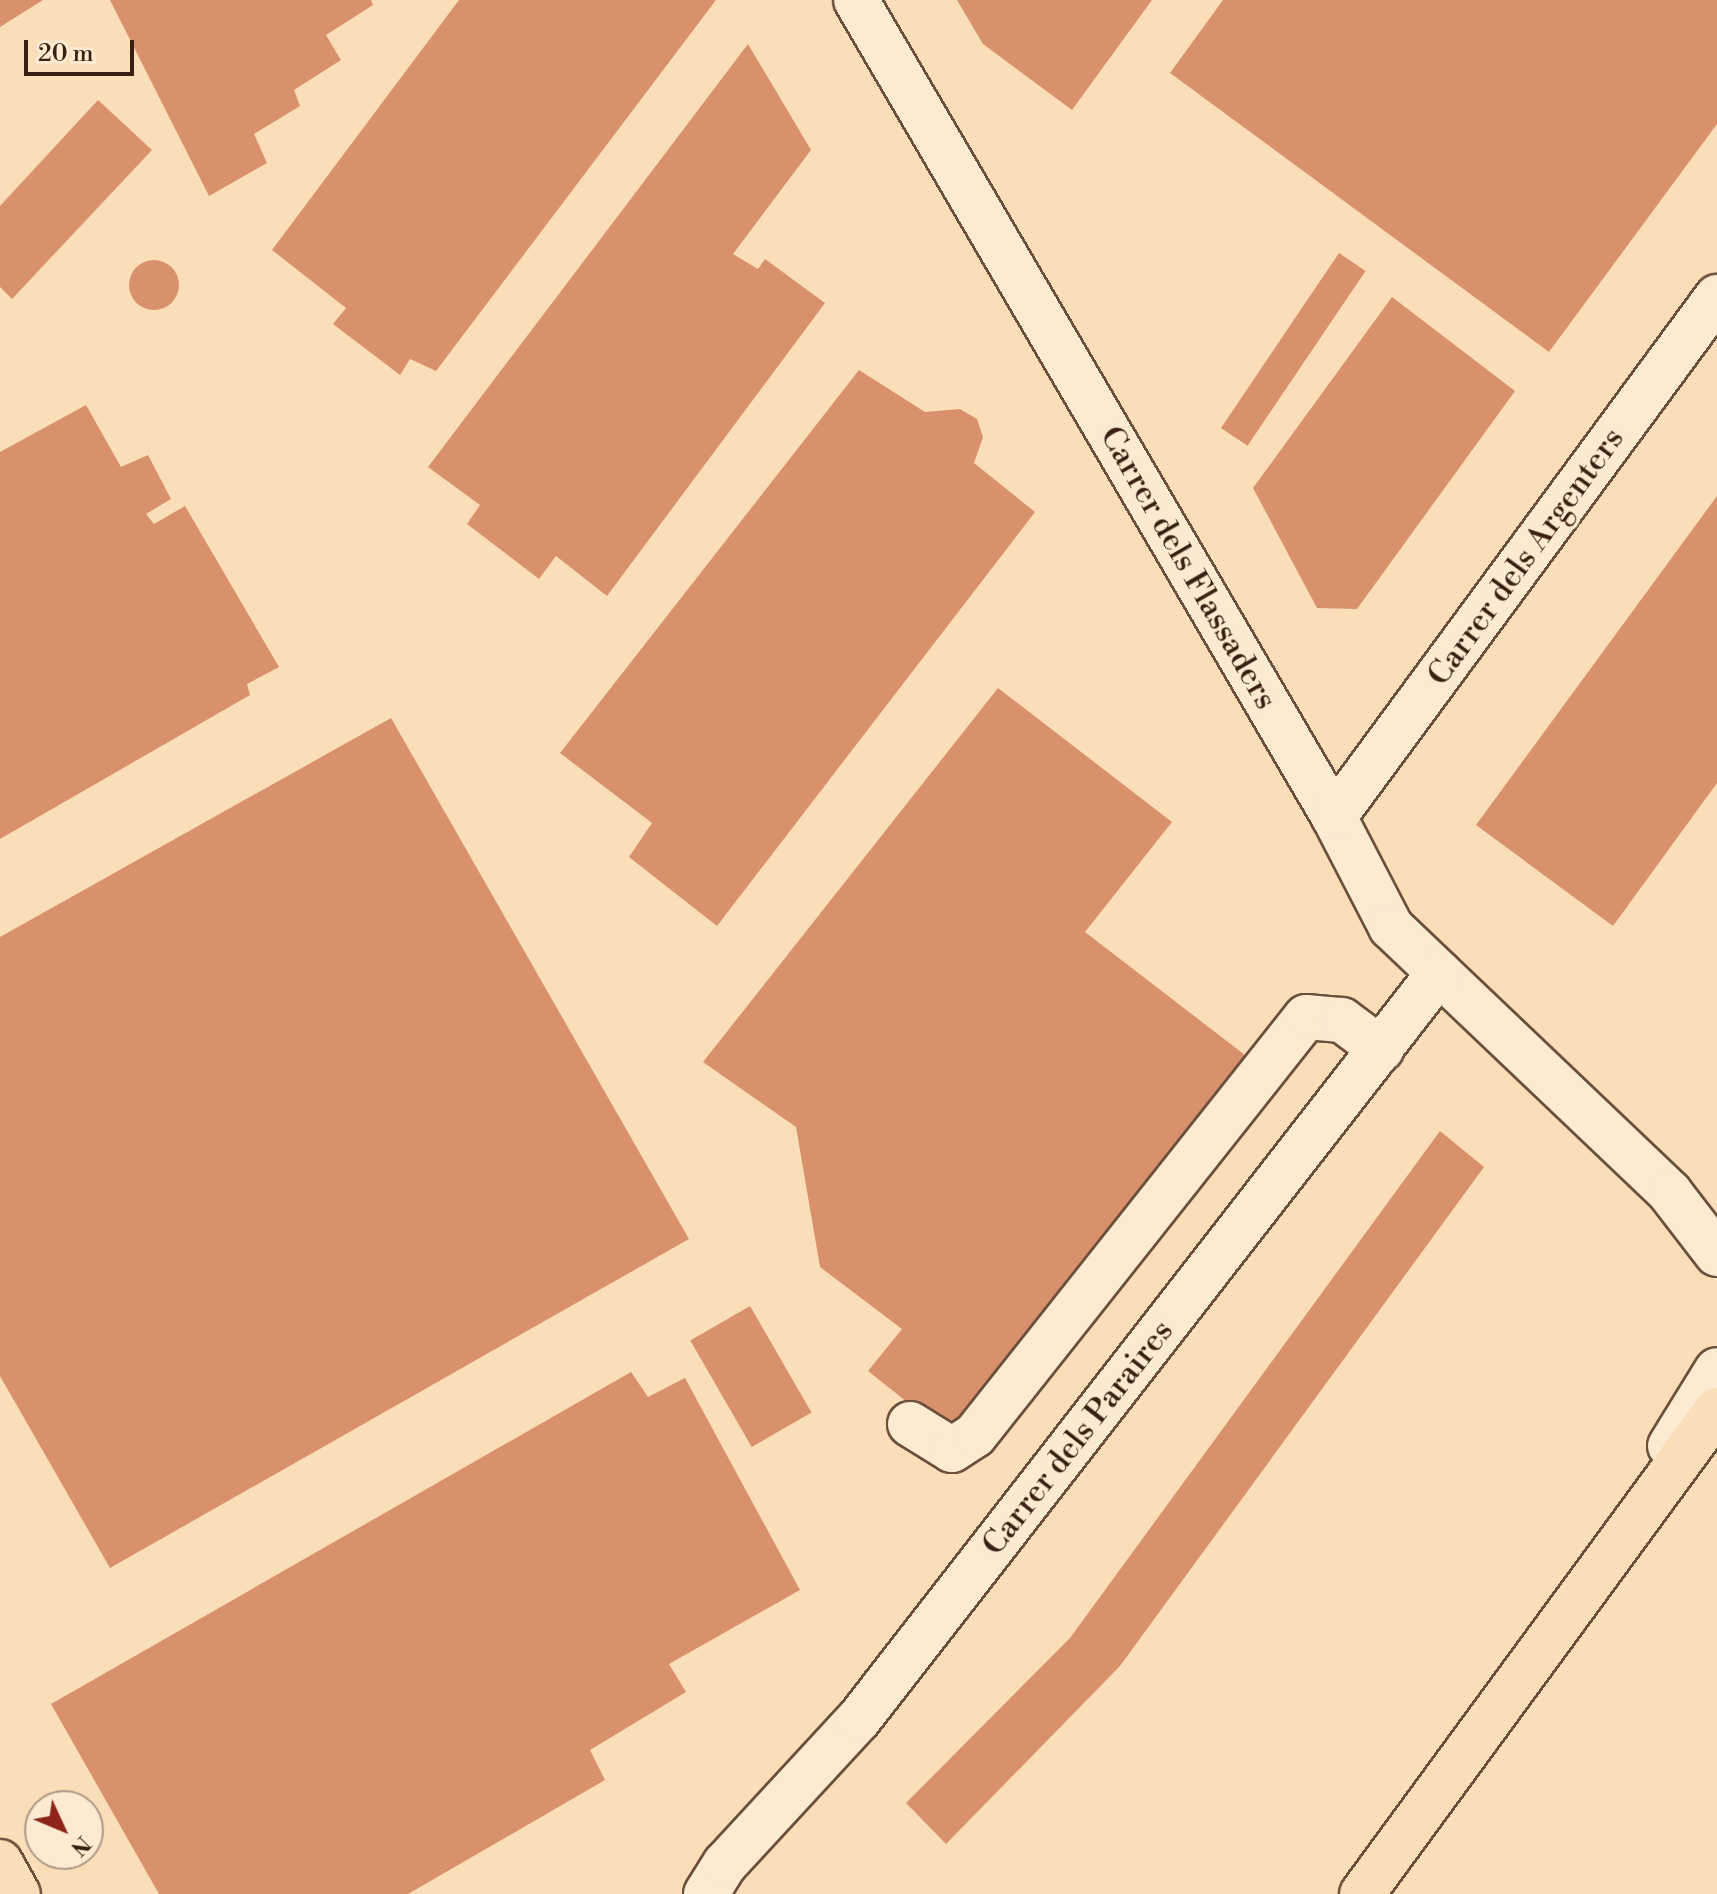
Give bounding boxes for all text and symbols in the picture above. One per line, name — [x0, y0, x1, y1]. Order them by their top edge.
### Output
scale bar — [28, 24, 138, 74]
text: 20 m — [38, 39, 94, 69]
street label: Carrer dels Flassaders — [1091, 420, 1285, 716]
street label: Carrer dels Argenters — [1420, 421, 1632, 693]
street label: Carrer dels Paraires — [974, 1313, 1182, 1563]
north arrow — [24, 1790, 104, 1870]
text: N — [64, 1830, 96, 1861]

